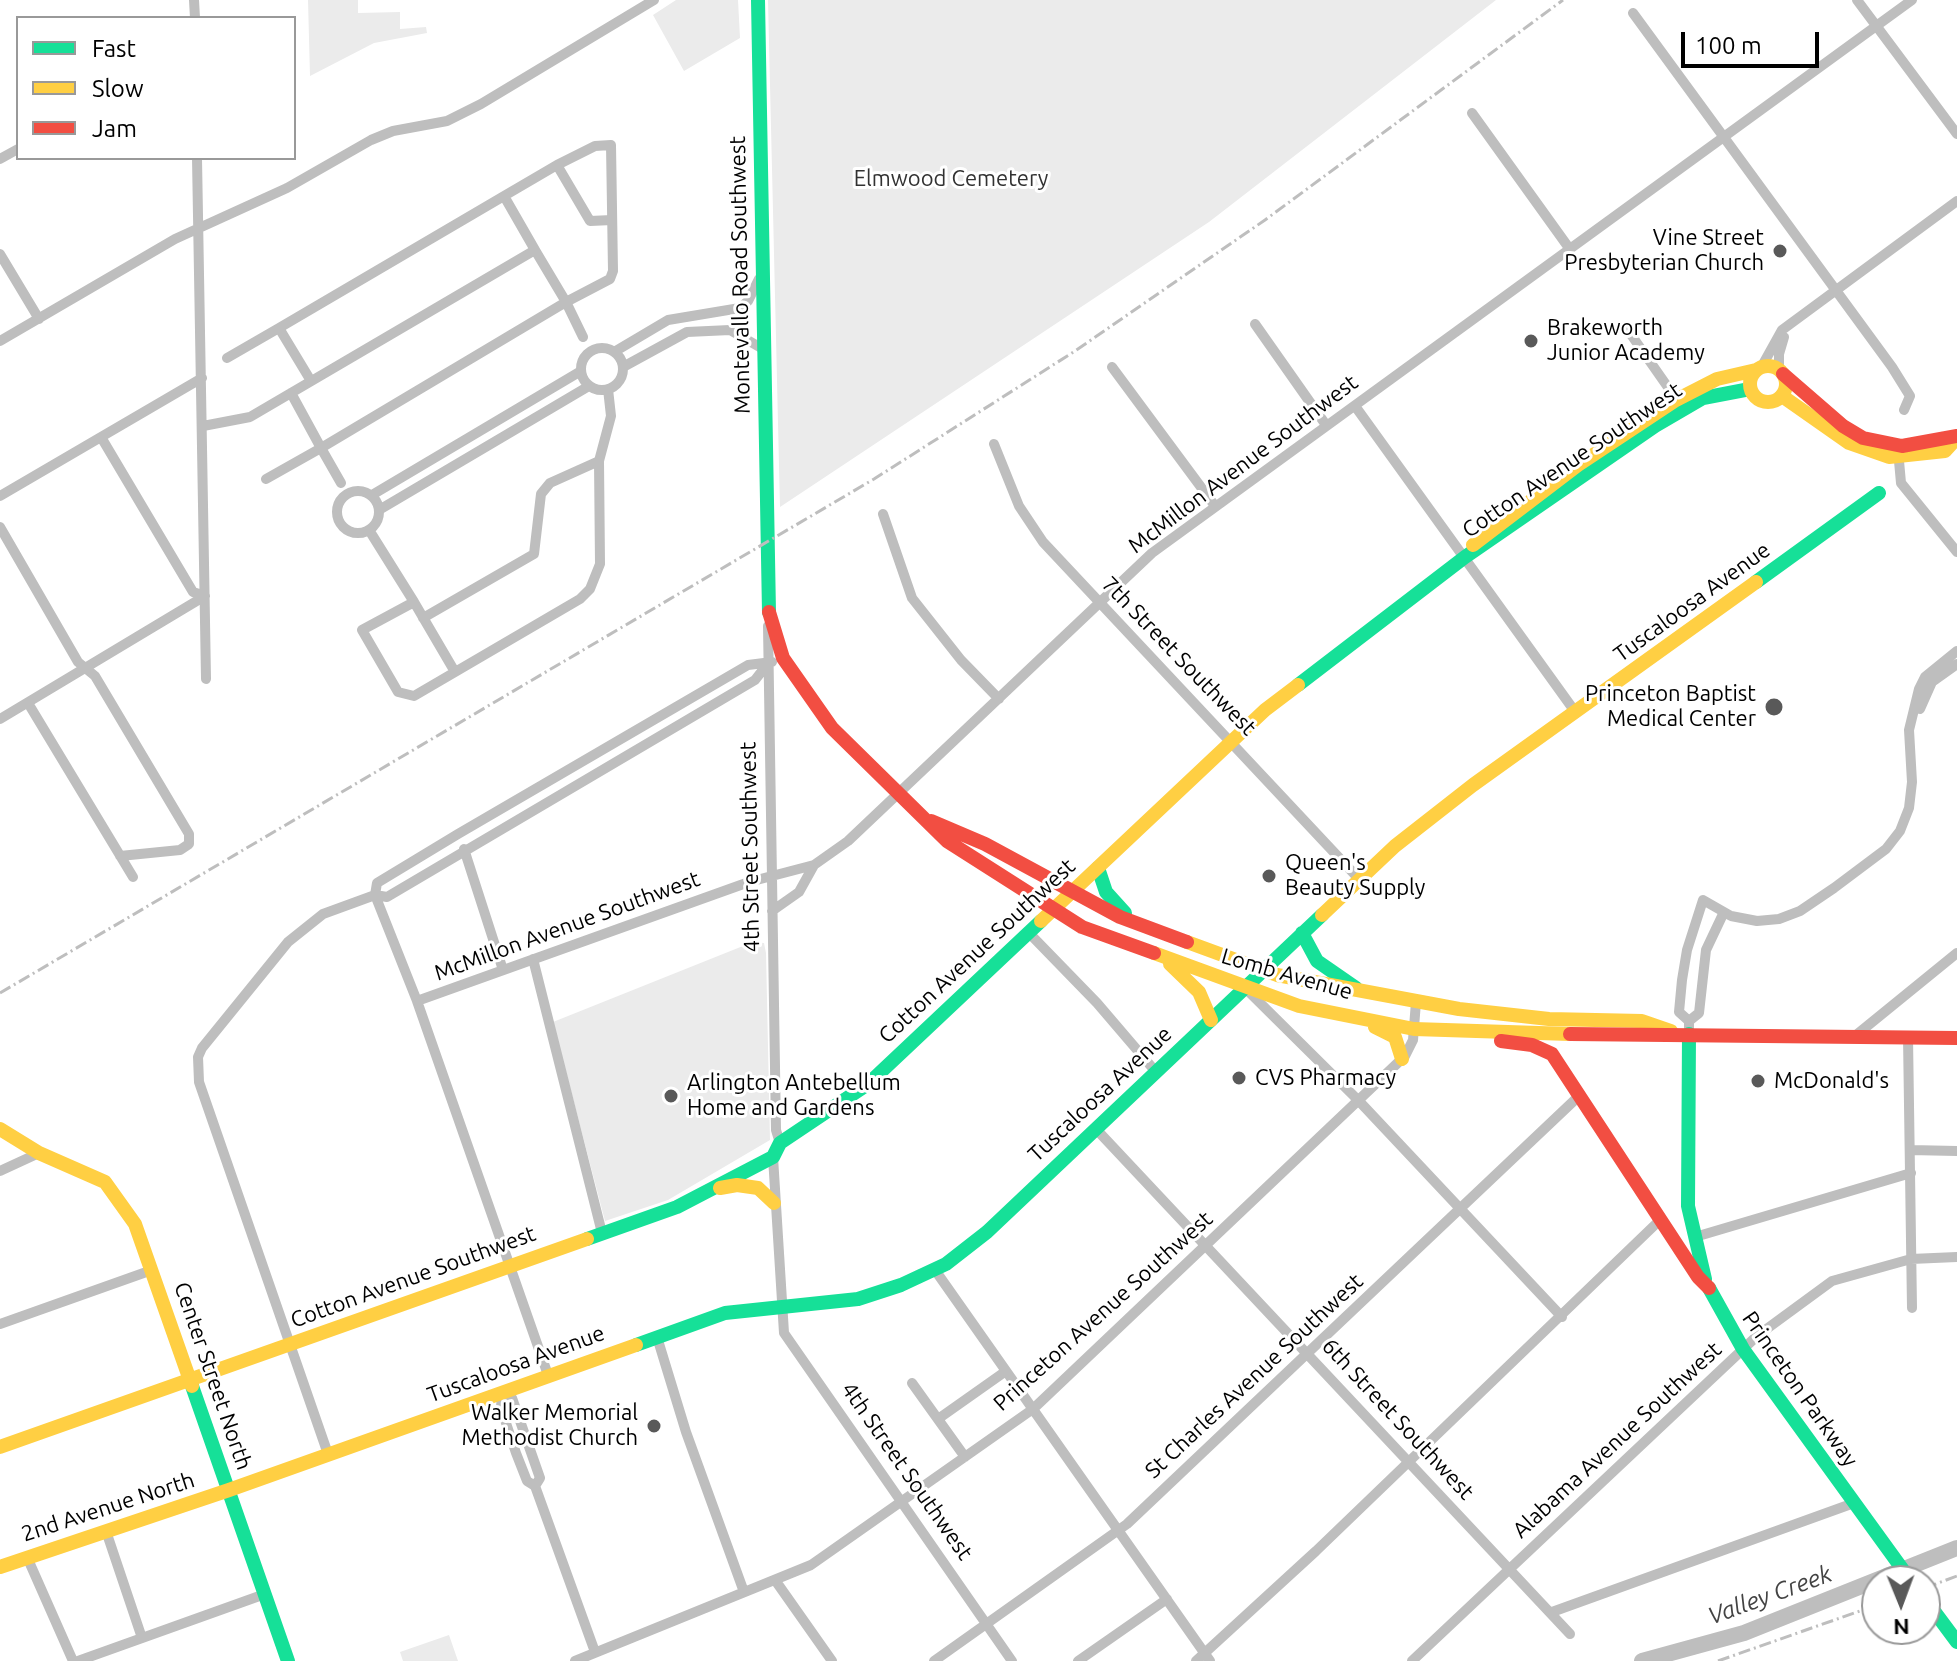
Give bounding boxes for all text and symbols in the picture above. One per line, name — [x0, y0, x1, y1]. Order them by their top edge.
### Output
legend — [16, 16, 296, 160]
scale bar — [1685, 16, 1823, 66]
text: 100 m — [1695, 32, 1762, 59]
text: Fast — [92, 35, 136, 62]
text: Slow — [92, 75, 144, 102]
text: Jam — [92, 115, 137, 142]
street label: Montevallo Road Southwest — [724, 136, 756, 414]
park label: Elmwood Cemetery — [854, 166, 1048, 192]
place label: Vine Street Presbyterian Church — [1564, 225, 1764, 276]
marker: Vine Street Presbyterian Church — [1771, 242, 1789, 260]
place label: Brakeworth Junior Academy — [1547, 315, 1705, 366]
marker: Brakeworth Junior Academy — [1522, 332, 1540, 350]
street label: McMillon Avenue Southwest — [1123, 369, 1363, 559]
street label: Cotton Avenue Southwest — [1457, 377, 1687, 543]
street label: Tuscaloosa Avenue — [1609, 536, 1775, 668]
street label: 7th Street Southwest — [1096, 571, 1262, 741]
place label: Princeton Baptist Medical Center — [1585, 681, 1756, 732]
marker: Princeton Baptist Medical Center — [1763, 696, 1785, 718]
street label: 4th Street Southwest — [735, 741, 765, 953]
place label: Queen's Beauty Supply — [1285, 850, 1425, 902]
street label: Cotton Avenue Southwest — [873, 853, 1081, 1049]
street label: McMillon Avenue Southwest — [431, 866, 703, 986]
marker: Queen's Beauty Supply — [1260, 867, 1278, 885]
street label: Lomb Avenue — [1218, 943, 1356, 1005]
street label: Tuscaloosa Avenue — [1023, 1021, 1177, 1167]
place label: CVS Pharmacy — [1255, 1065, 1396, 1091]
place label: McDonald's — [1774, 1068, 1889, 1094]
marker: CVS Pharmacy — [1230, 1069, 1248, 1087]
place label: Arlington Antebellum Home and Gardens — [687, 1070, 901, 1122]
marker: McDonald's — [1749, 1072, 1767, 1090]
marker: Arlington Antebellum Home and Gardens — [662, 1087, 680, 1105]
street label: Princeton Avenue Southwest — [988, 1206, 1218, 1416]
street label: Cotton Avenue Southwest — [287, 1220, 539, 1334]
street label: St Charles Avenue Southwest — [1140, 1268, 1368, 1484]
street label: Center Street North — [168, 1279, 258, 1473]
street label: Princeton Parkway — [1737, 1306, 1863, 1472]
street label: Tuscaloosa Avenue — [424, 1320, 608, 1408]
street label: 6th Street Southwest — [1317, 1333, 1479, 1505]
street label: Alabama Avenue Southwest — [1507, 1336, 1727, 1544]
street label: 4th Street Southwest — [836, 1377, 978, 1565]
place label: Walker Memorial Methodist Church — [461, 1400, 638, 1452]
marker: Walker Memorial Methodist Church — [645, 1417, 663, 1435]
street label: 2nd Avenue North — [18, 1467, 198, 1547]
water label: Valley Creek — [1704, 1559, 1836, 1631]
north arrow — [1861, 1565, 1941, 1645]
text: N — [1893, 1615, 1910, 1640]

